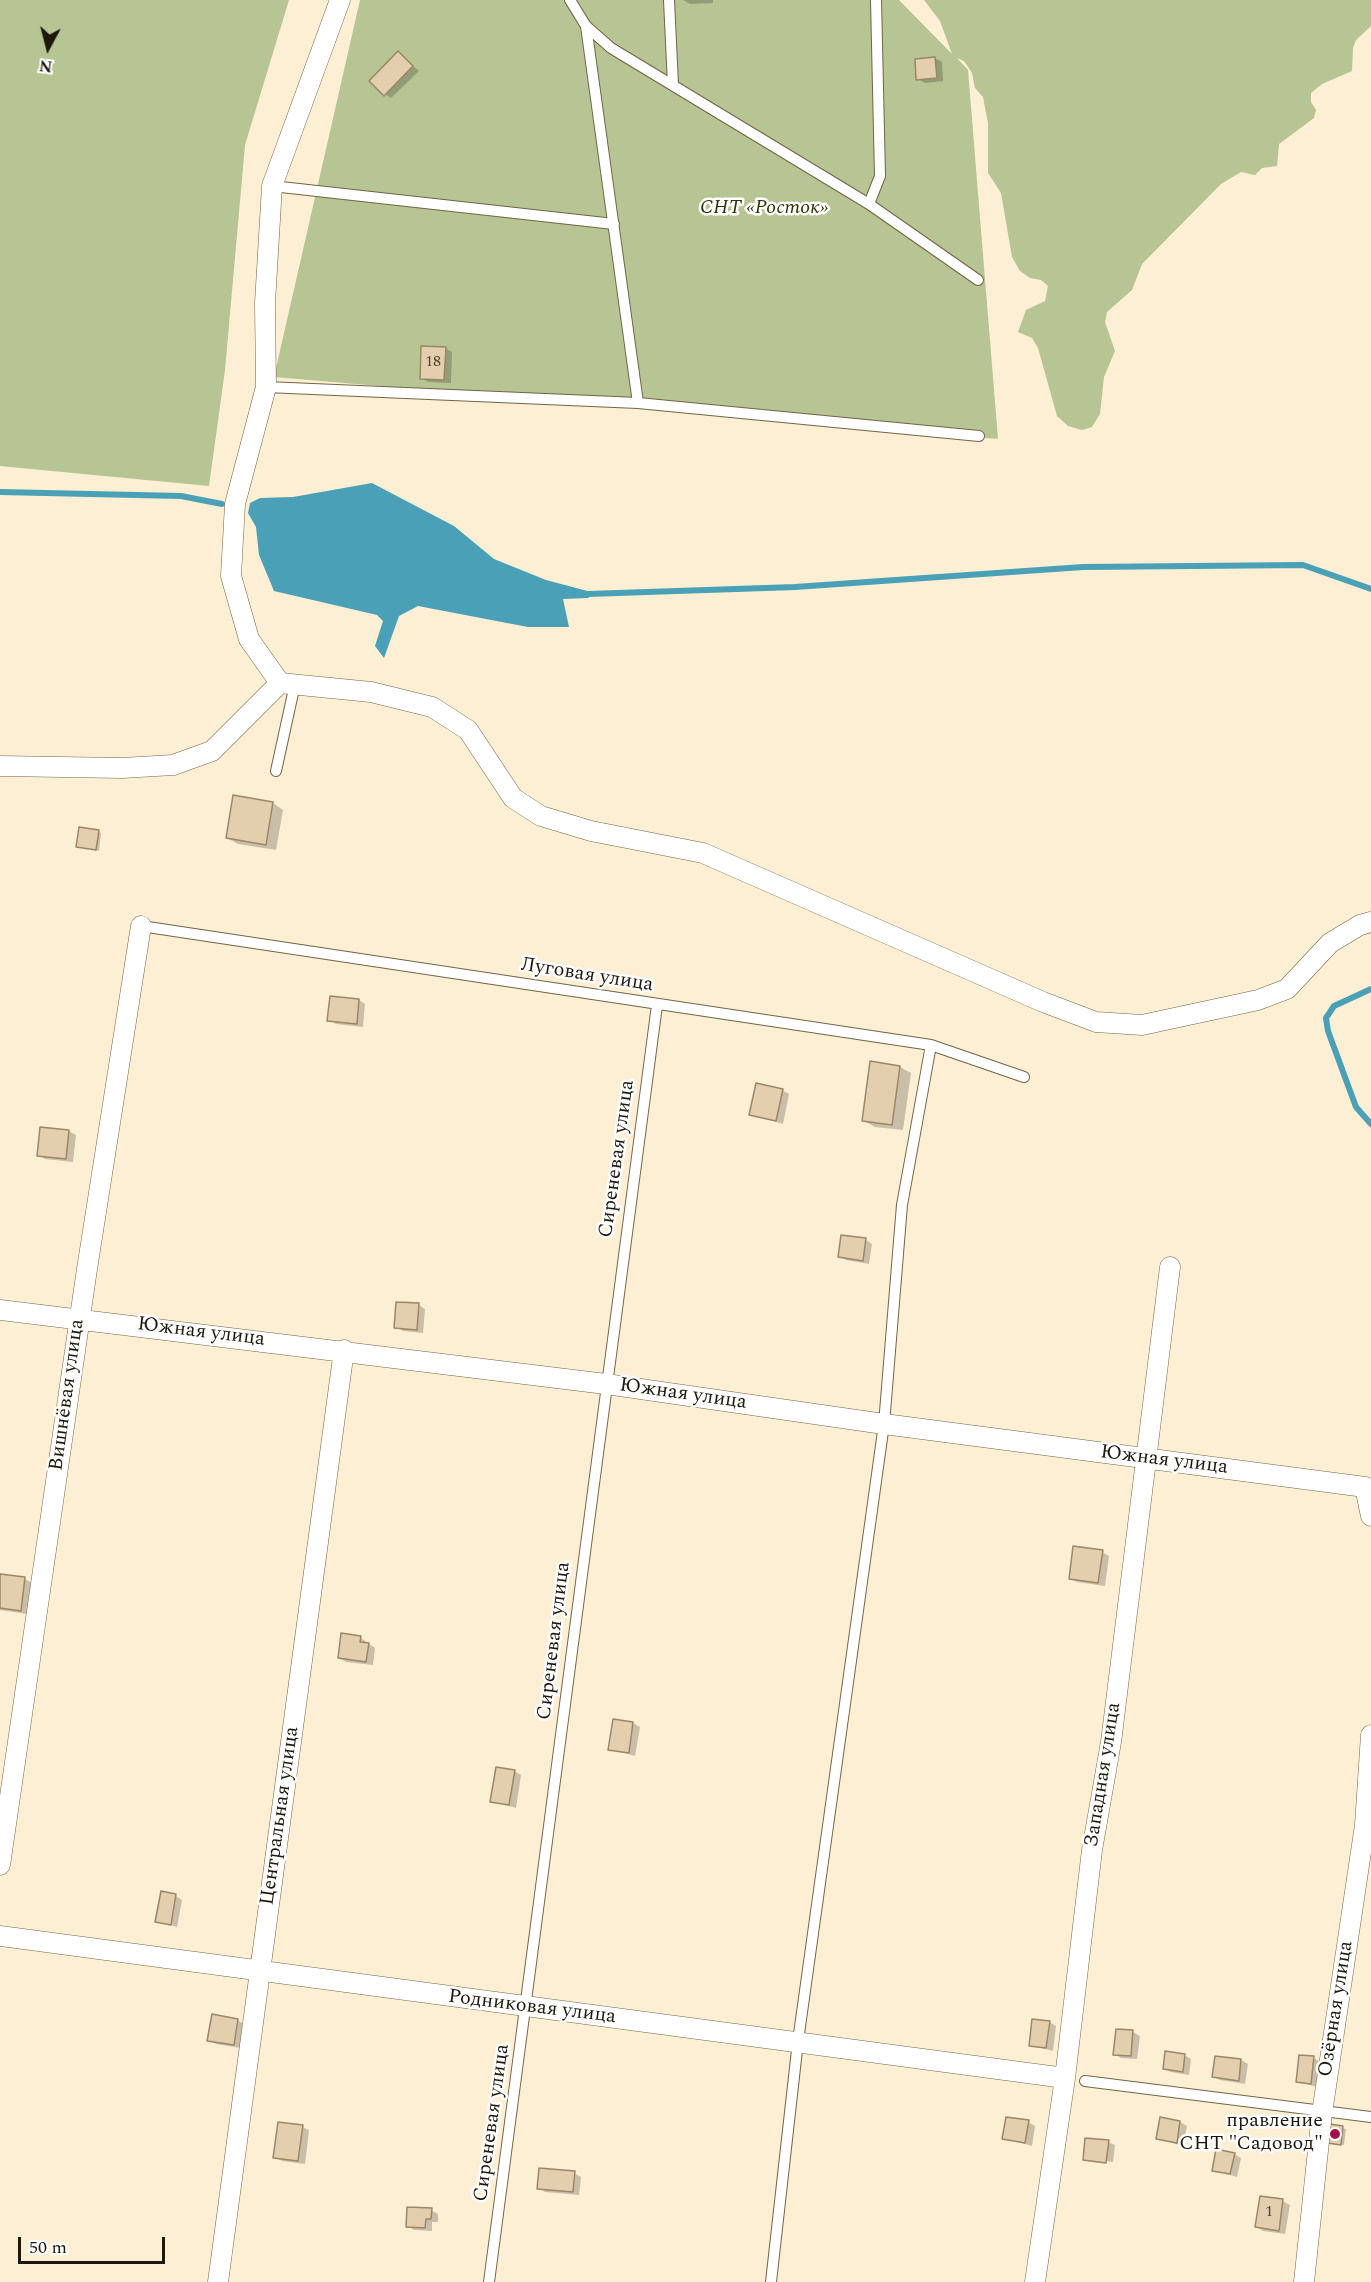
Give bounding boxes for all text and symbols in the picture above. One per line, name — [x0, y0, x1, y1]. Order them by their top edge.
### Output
north arrow — [18, 18, 78, 78]
text: N — [38, 53, 54, 79]
park label: СНТ «Росток» — [700, 197, 828, 221]
house number: 18 — [425, 353, 441, 373]
street label: Луговая улица — [519, 954, 655, 998]
street label: Сиреневая улица — [595, 1079, 641, 1239]
street label: Южная улица — [136, 1313, 266, 1353]
street label: Вишнёвая улица — [45, 1318, 91, 1472]
street label: Южная улица — [618, 1374, 748, 1416]
street label: Южная улица — [1099, 1441, 1229, 1481]
street label: Сиреневая улица — [533, 1561, 577, 1721]
street label: Западная улица — [1081, 1701, 1127, 1849]
street label: Центральная улица — [257, 1725, 305, 1907]
street label: Озёрная улица — [1314, 1939, 1360, 2079]
street label: Родниковая улица — [447, 1986, 617, 2030]
street label: Сиреневая улица — [470, 2043, 516, 2203]
place label: правление СНТ "Садовод" — [1179, 2110, 1323, 2157]
marker: правление СНТ "Садовод" — [1328, 2127, 1342, 2141]
house number: 1 — [1265, 2203, 1273, 2223]
scale bar — [21, 2225, 168, 2263]
text: 50 m — [29, 2234, 67, 2261]

